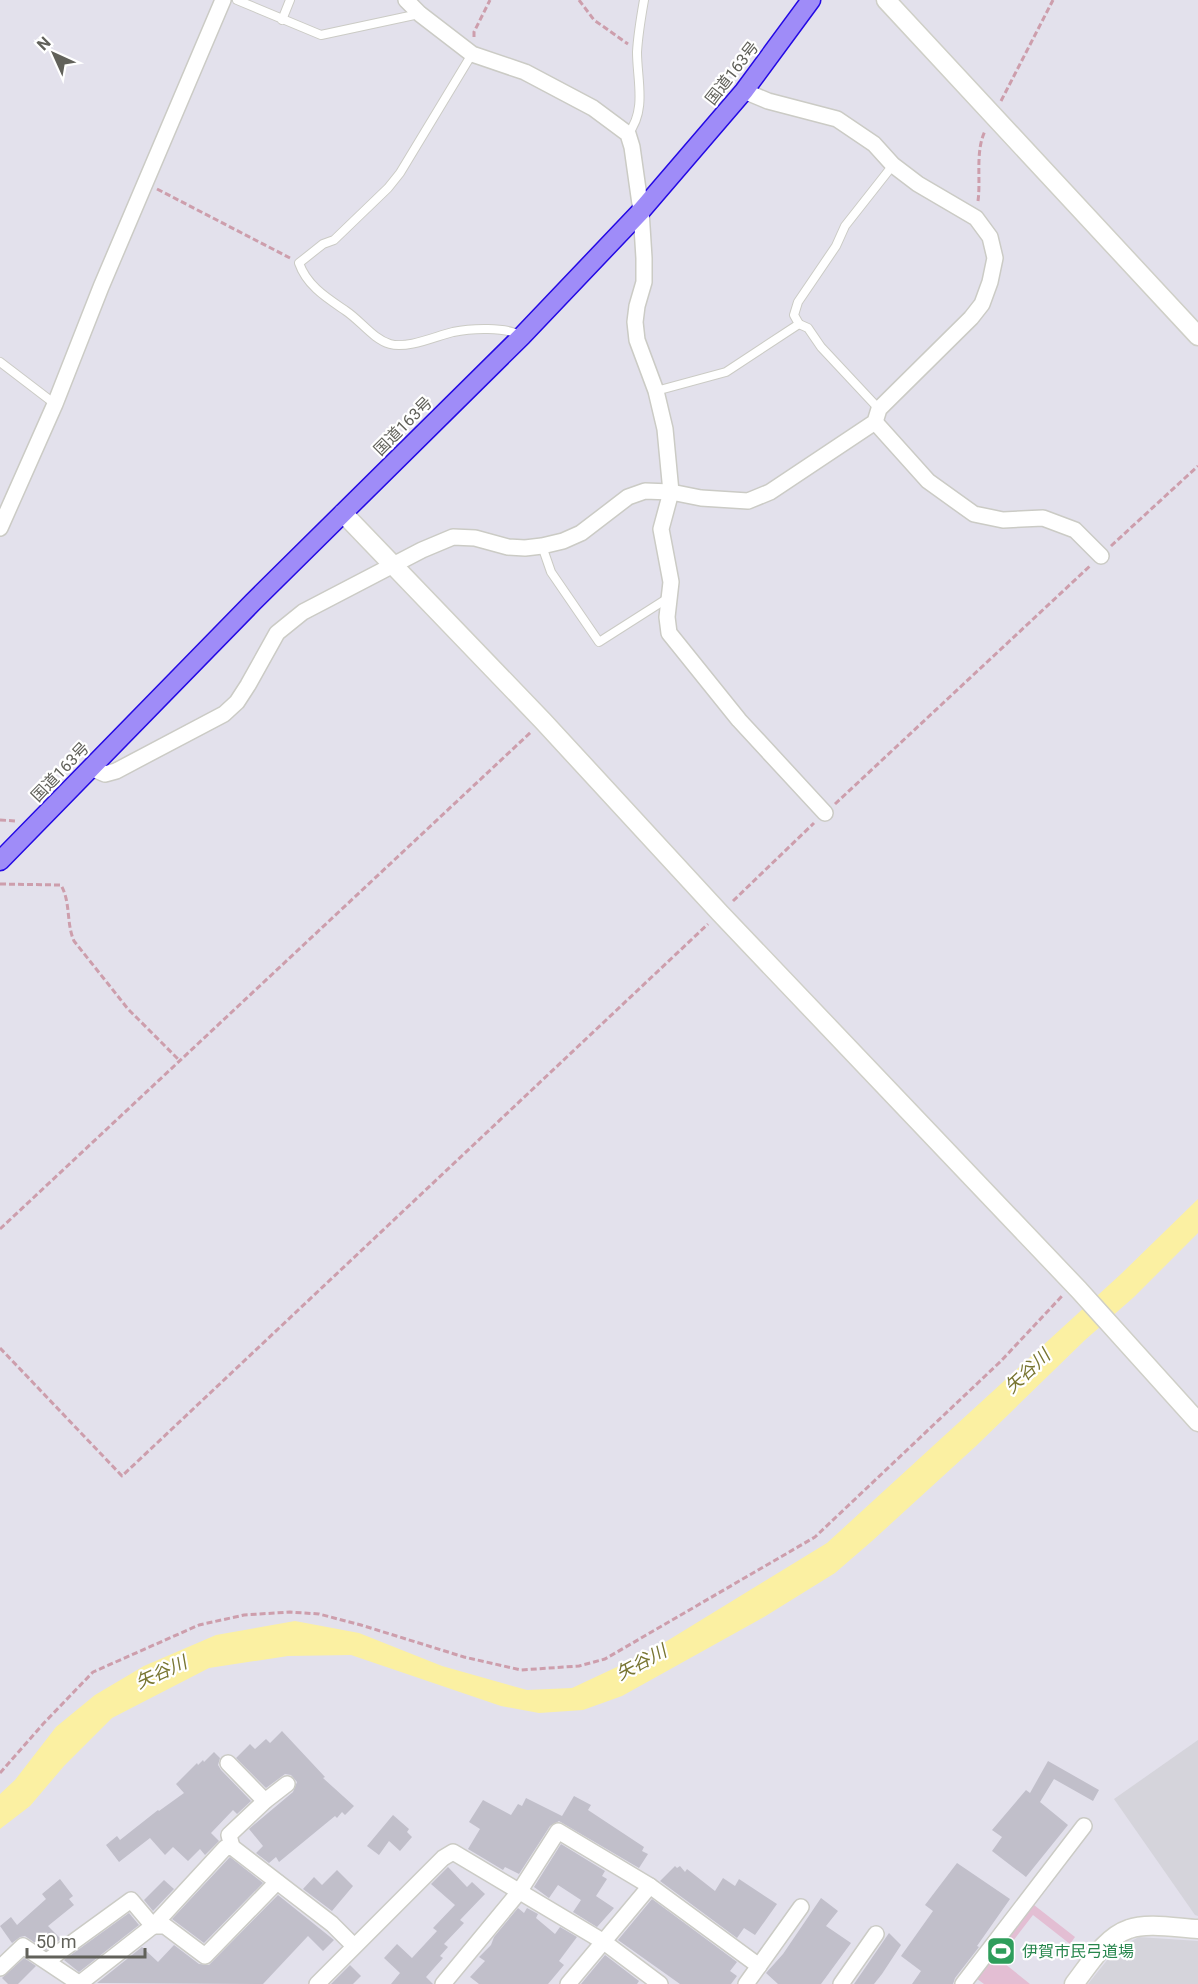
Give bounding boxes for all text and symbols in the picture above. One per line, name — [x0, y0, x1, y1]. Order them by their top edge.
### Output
north arrow — [24, 24, 84, 84]
text: N — [33, 33, 54, 54]
street label: 国道163号 — [701, 38, 763, 108]
street label: 国道163号 — [370, 393, 436, 459]
street label: 国道163号 — [27, 738, 93, 806]
water label: 矢谷川 — [1000, 1344, 1055, 1397]
water label: 矢谷川 — [612, 1639, 672, 1684]
water label: 矢谷川 — [132, 1651, 192, 1693]
scale bar — [27, 1921, 146, 1959]
text: 50 m — [36, 1931, 76, 1952]
sports icon: 伊賀市民弓道場 — [985, 1935, 1017, 1967]
place label: 伊賀市民弓道場 — [1022, 1942, 1134, 1961]

